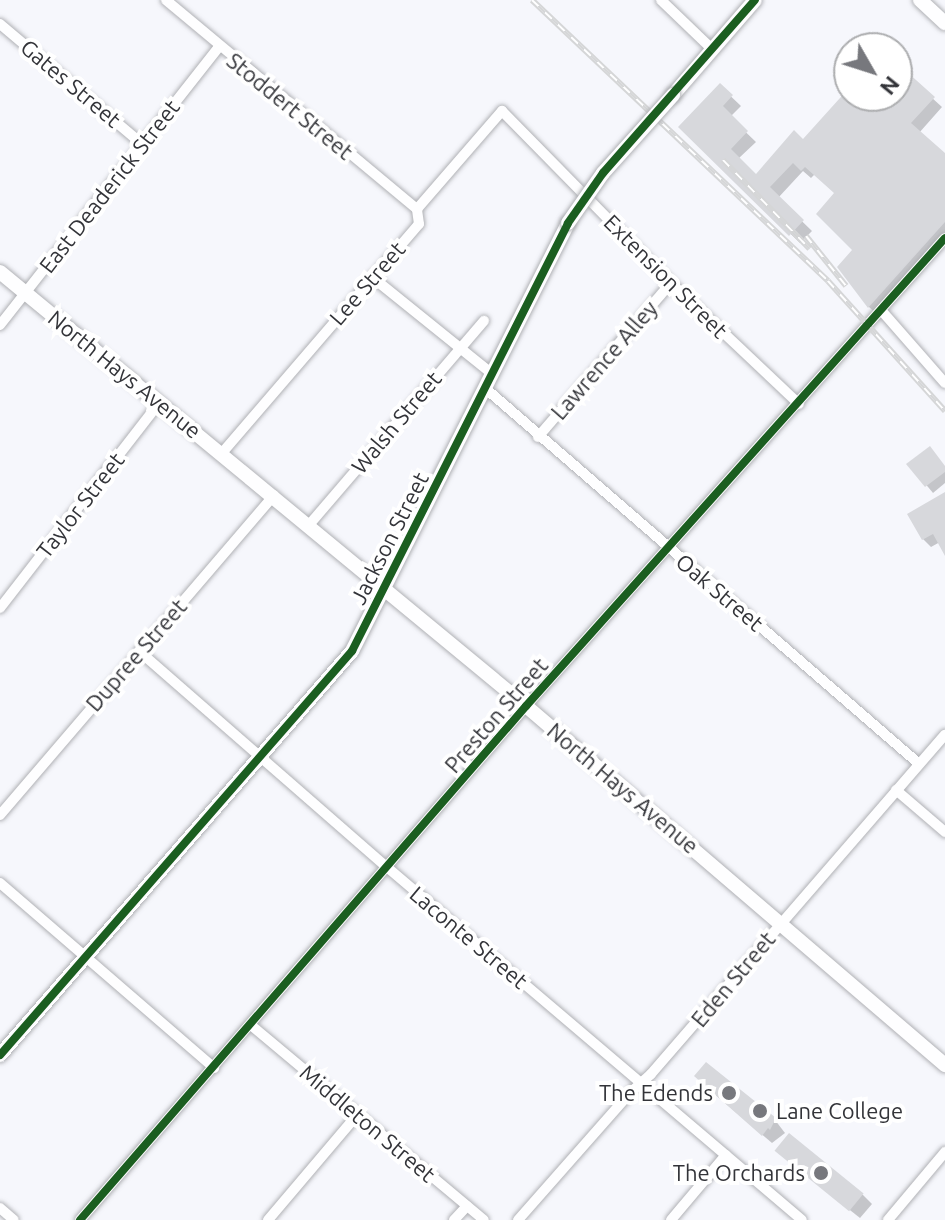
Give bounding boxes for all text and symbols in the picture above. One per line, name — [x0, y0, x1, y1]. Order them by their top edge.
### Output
north arrow — [833, 32, 913, 112]
street label: Gates Street — [16, 33, 126, 133]
street label: Stoddert Street — [222, 47, 358, 165]
text: N — [876, 72, 905, 100]
street label: East Deaderick Street — [33, 94, 185, 278]
street label: Extension Street — [599, 209, 733, 343]
street label: Lee Street — [324, 236, 410, 330]
street label: Lawrence Alley — [545, 295, 663, 425]
street label: North Hays Avenue — [43, 304, 207, 444]
street label: Walsh Street — [346, 365, 446, 479]
street label: Taylor Street — [31, 447, 129, 563]
street label: Jackson Street — [344, 467, 434, 609]
street label: Oak Street — [671, 548, 769, 636]
street label: Dupree Street — [80, 593, 192, 717]
street label: Preston Street — [439, 652, 553, 778]
street label: North Hays Avenue — [542, 717, 704, 859]
street label: Laconte Street — [405, 880, 533, 994]
street label: Eden Street — [686, 926, 780, 1032]
street label: Middleton Street — [295, 1059, 441, 1187]
place label: The Edends — [599, 1080, 713, 1106]
marker: The Edends — [720, 1084, 738, 1102]
place label: Lane College — [776, 1098, 903, 1124]
marker: Lane College — [751, 1102, 769, 1120]
place label: The Orchards — [673, 1160, 805, 1186]
marker: The Orchards — [812, 1164, 830, 1182]

